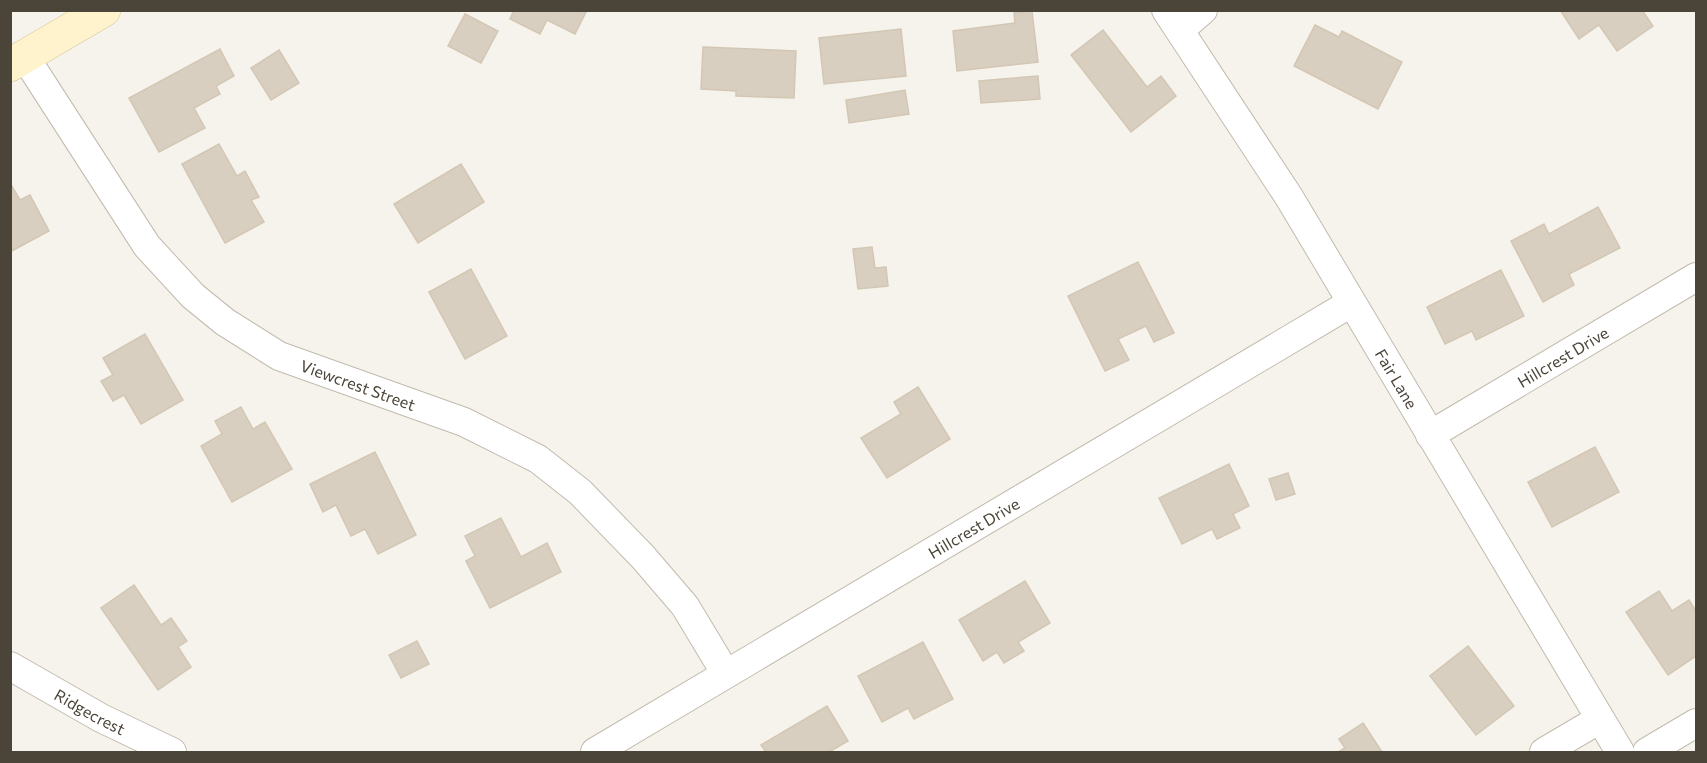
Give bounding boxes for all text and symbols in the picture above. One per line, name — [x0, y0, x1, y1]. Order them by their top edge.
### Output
street label: Hillcrest Drive — [1514, 322, 1611, 391]
street label: Fair Lane — [1372, 345, 1422, 412]
street label: Viewcrest Street — [298, 355, 419, 414]
street label: Hillcrest Drive — [924, 493, 1022, 562]
street label: Ridgecrest — [52, 684, 129, 738]

